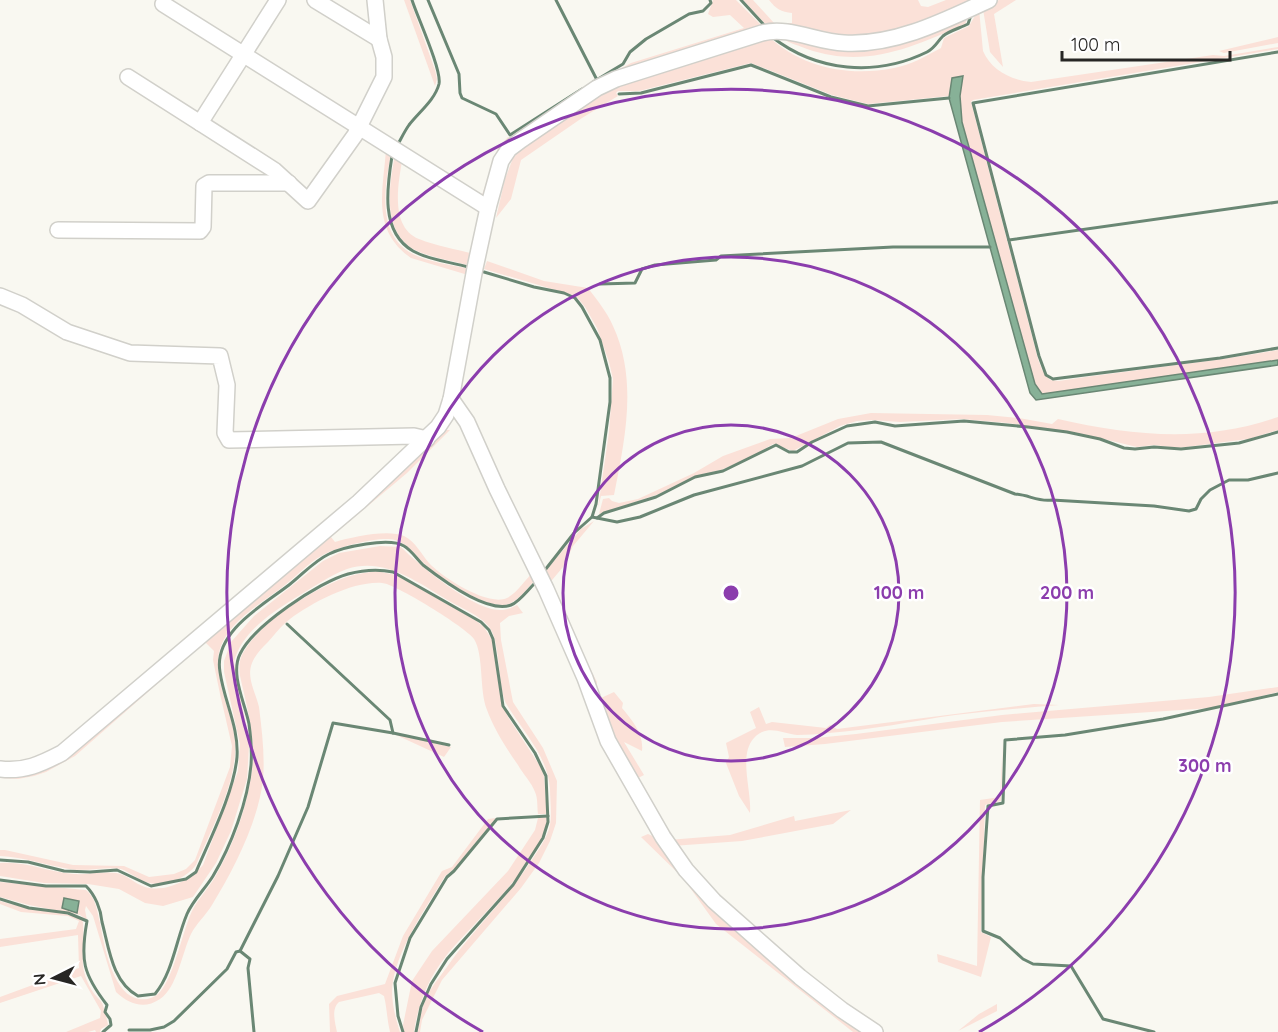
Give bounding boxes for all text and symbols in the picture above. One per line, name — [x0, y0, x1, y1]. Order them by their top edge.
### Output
scale bar — [1062, 24, 1230, 62]
text: 100 m — [1071, 33, 1120, 56]
text: 100 m — [874, 581, 924, 604]
text: 200 m — [1040, 581, 1094, 604]
centre of rings — [721, 583, 741, 603]
text: 300 m — [1178, 754, 1232, 777]
north arrow — [24, 948, 84, 1008]
text: N — [29, 973, 50, 986]

